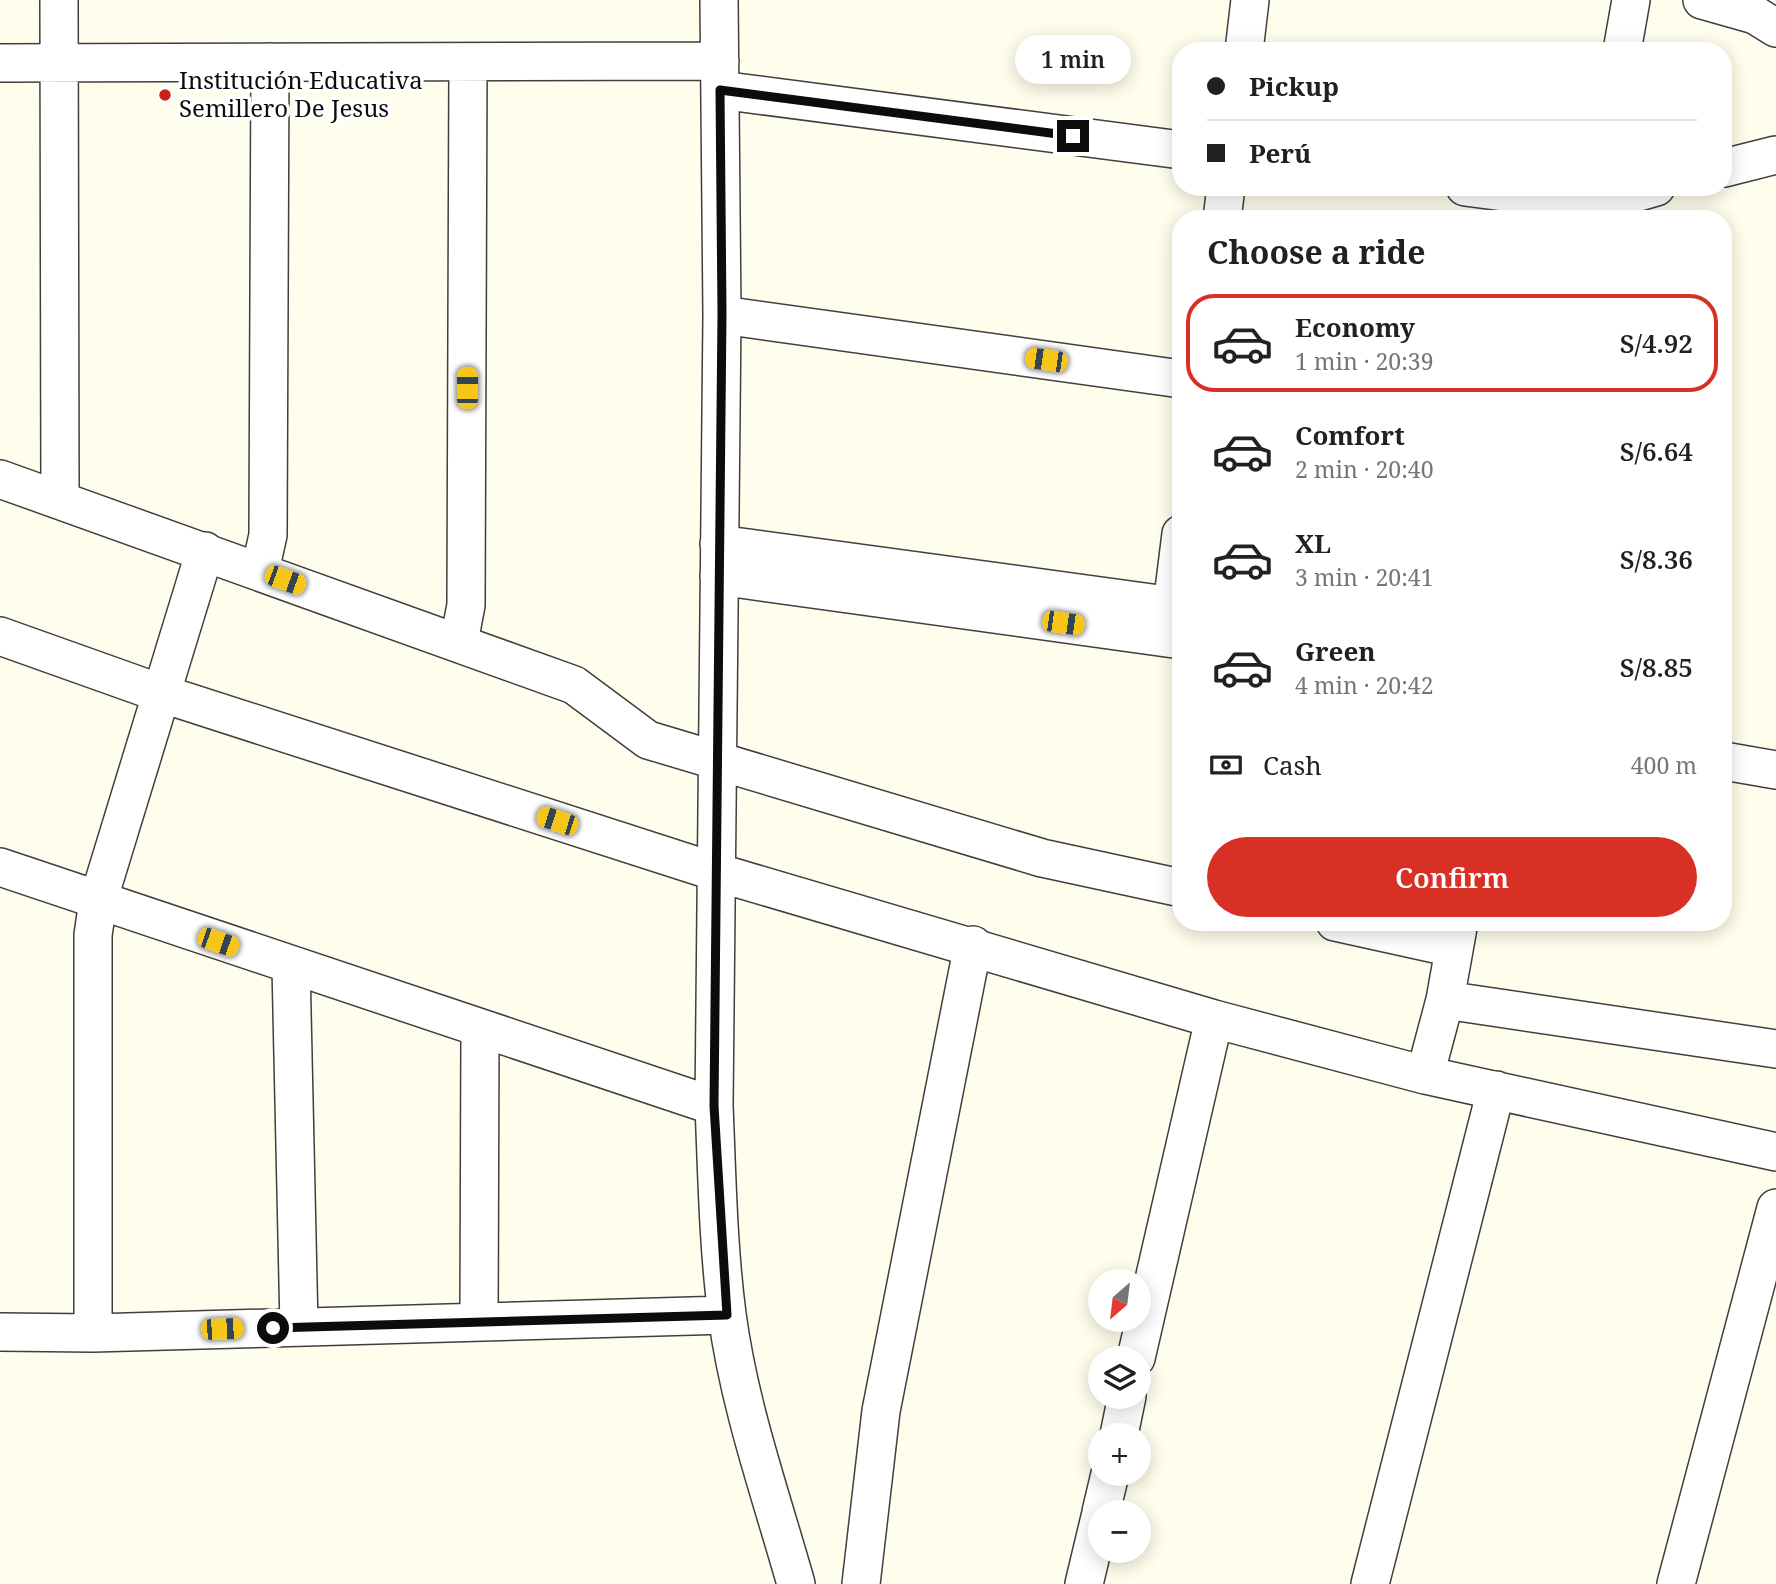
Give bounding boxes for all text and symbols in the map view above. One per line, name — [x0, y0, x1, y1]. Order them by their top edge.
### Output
callout: 1 min — [1015, 34, 1131, 83]
text: 1 min — [1041, 43, 1105, 75]
place label: Institución Educativa Semillero De Jesus — [179, 63, 423, 124]
text: Pickup — [1249, 68, 1339, 104]
marker: Institución Educativa Semillero De Jesus — [157, 87, 173, 103]
route end — [1057, 120, 1089, 152]
text: Perú — [1249, 135, 1311, 171]
text: Choose a ride — [1207, 230, 1426, 273]
text: Economy — [1295, 309, 1415, 345]
icon: car — [1211, 312, 1274, 375]
text: S/4.92 — [1620, 325, 1693, 361]
text: 1 min · 20:39 — [1295, 345, 1433, 377]
car — [1024, 347, 1069, 373]
car — [457, 367, 478, 409]
text: Comfort — [1295, 417, 1405, 453]
icon: car — [1211, 420, 1274, 483]
text: S/6.64 — [1620, 433, 1693, 469]
text: 2 min · 20:40 — [1295, 453, 1433, 485]
text: XL — [1295, 525, 1331, 561]
icon: car — [1211, 528, 1274, 591]
text: S/8.36 — [1620, 541, 1693, 577]
text: 3 min · 20:41 — [1295, 561, 1433, 593]
car — [262, 563, 309, 597]
car — [1041, 610, 1086, 636]
text: Green — [1295, 633, 1376, 669]
icon: car — [1211, 636, 1274, 699]
text: S/8.85 — [1620, 649, 1693, 685]
text: 4 min · 20:42 — [1295, 669, 1433, 701]
icon: cash — [1207, 746, 1245, 784]
text: Cash — [1263, 747, 1322, 783]
text: 400 m — [1631, 749, 1697, 781]
car — [534, 805, 581, 837]
button: Confirm — [1207, 837, 1697, 917]
car — [195, 925, 242, 959]
north arrow — [1088, 1269, 1152, 1332]
map controls — [1088, 1269, 1151, 1563]
route start — [257, 1312, 289, 1344]
car — [201, 1318, 244, 1340]
button: layers — [1088, 1346, 1151, 1409]
button: + — [1088, 1423, 1151, 1486]
button: − — [1088, 1500, 1151, 1563]

